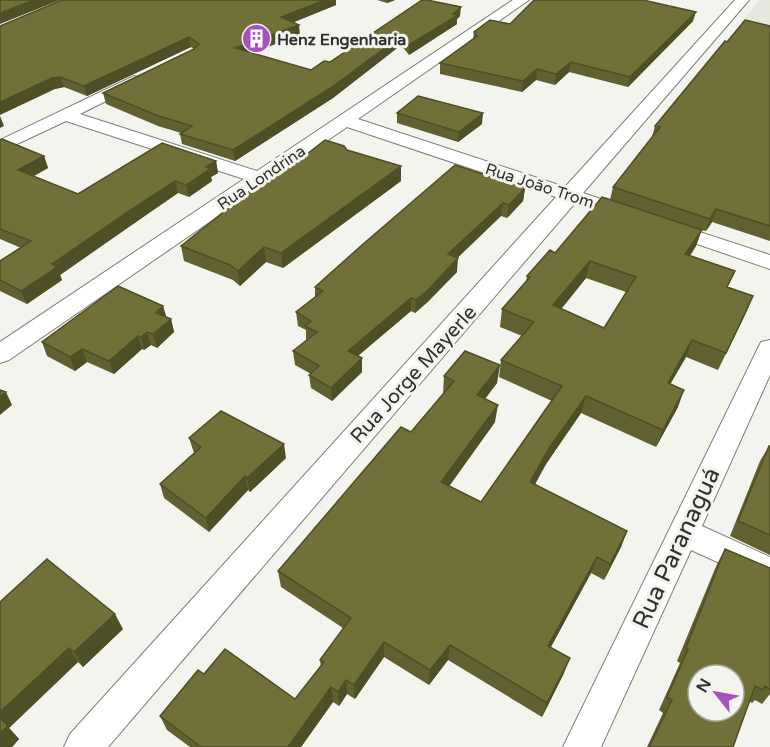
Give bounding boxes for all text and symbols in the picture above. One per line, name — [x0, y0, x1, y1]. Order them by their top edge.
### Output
building icon: Henz Engenharia — [240, 23, 272, 55]
place label: Henz Engenharia — [277, 30, 406, 50]
street label: Rua Londrina — [214, 141, 309, 215]
street label: Rua João Trom — [483, 159, 597, 213]
street label: Rua Jorge Mayerle — [346, 301, 482, 449]
street label: Rua Paranaguá — [626, 463, 726, 633]
north arrow — [686, 663, 746, 723]
text: N — [692, 675, 716, 696]

